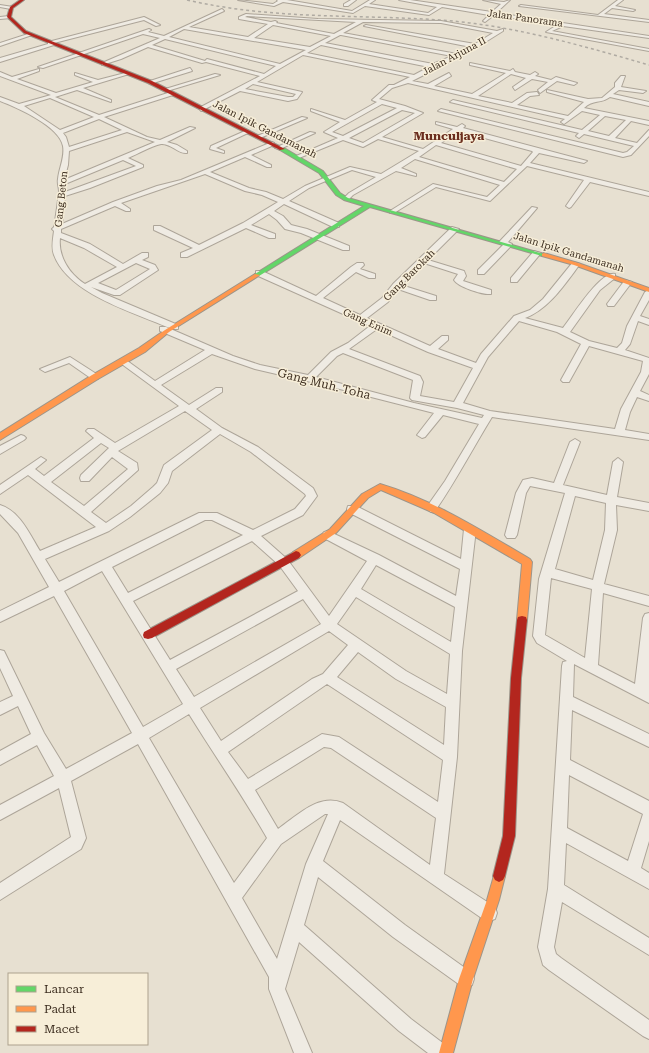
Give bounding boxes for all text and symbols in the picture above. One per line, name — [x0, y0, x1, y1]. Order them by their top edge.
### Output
street label: Jalan Panorama — [486, 7, 564, 29]
street label: Jalan Arjuna II — [420, 34, 488, 77]
street label: Jalan Ipik Gandamanah — [211, 98, 319, 160]
district label: Munculjaya — [414, 129, 484, 143]
street label: Gang Beton — [53, 170, 69, 228]
street label: Jalan Ipik Gandamanah — [512, 230, 626, 274]
street label: Gang Barokah — [381, 247, 437, 303]
street label: Gang Enim — [341, 306, 395, 338]
street label: Gang Muh. Toha — [276, 366, 372, 402]
legend — [8, 973, 148, 1045]
text: Lancar — [44, 982, 84, 996]
text: Padat — [44, 1002, 77, 1016]
text: Macet — [44, 1022, 80, 1036]

